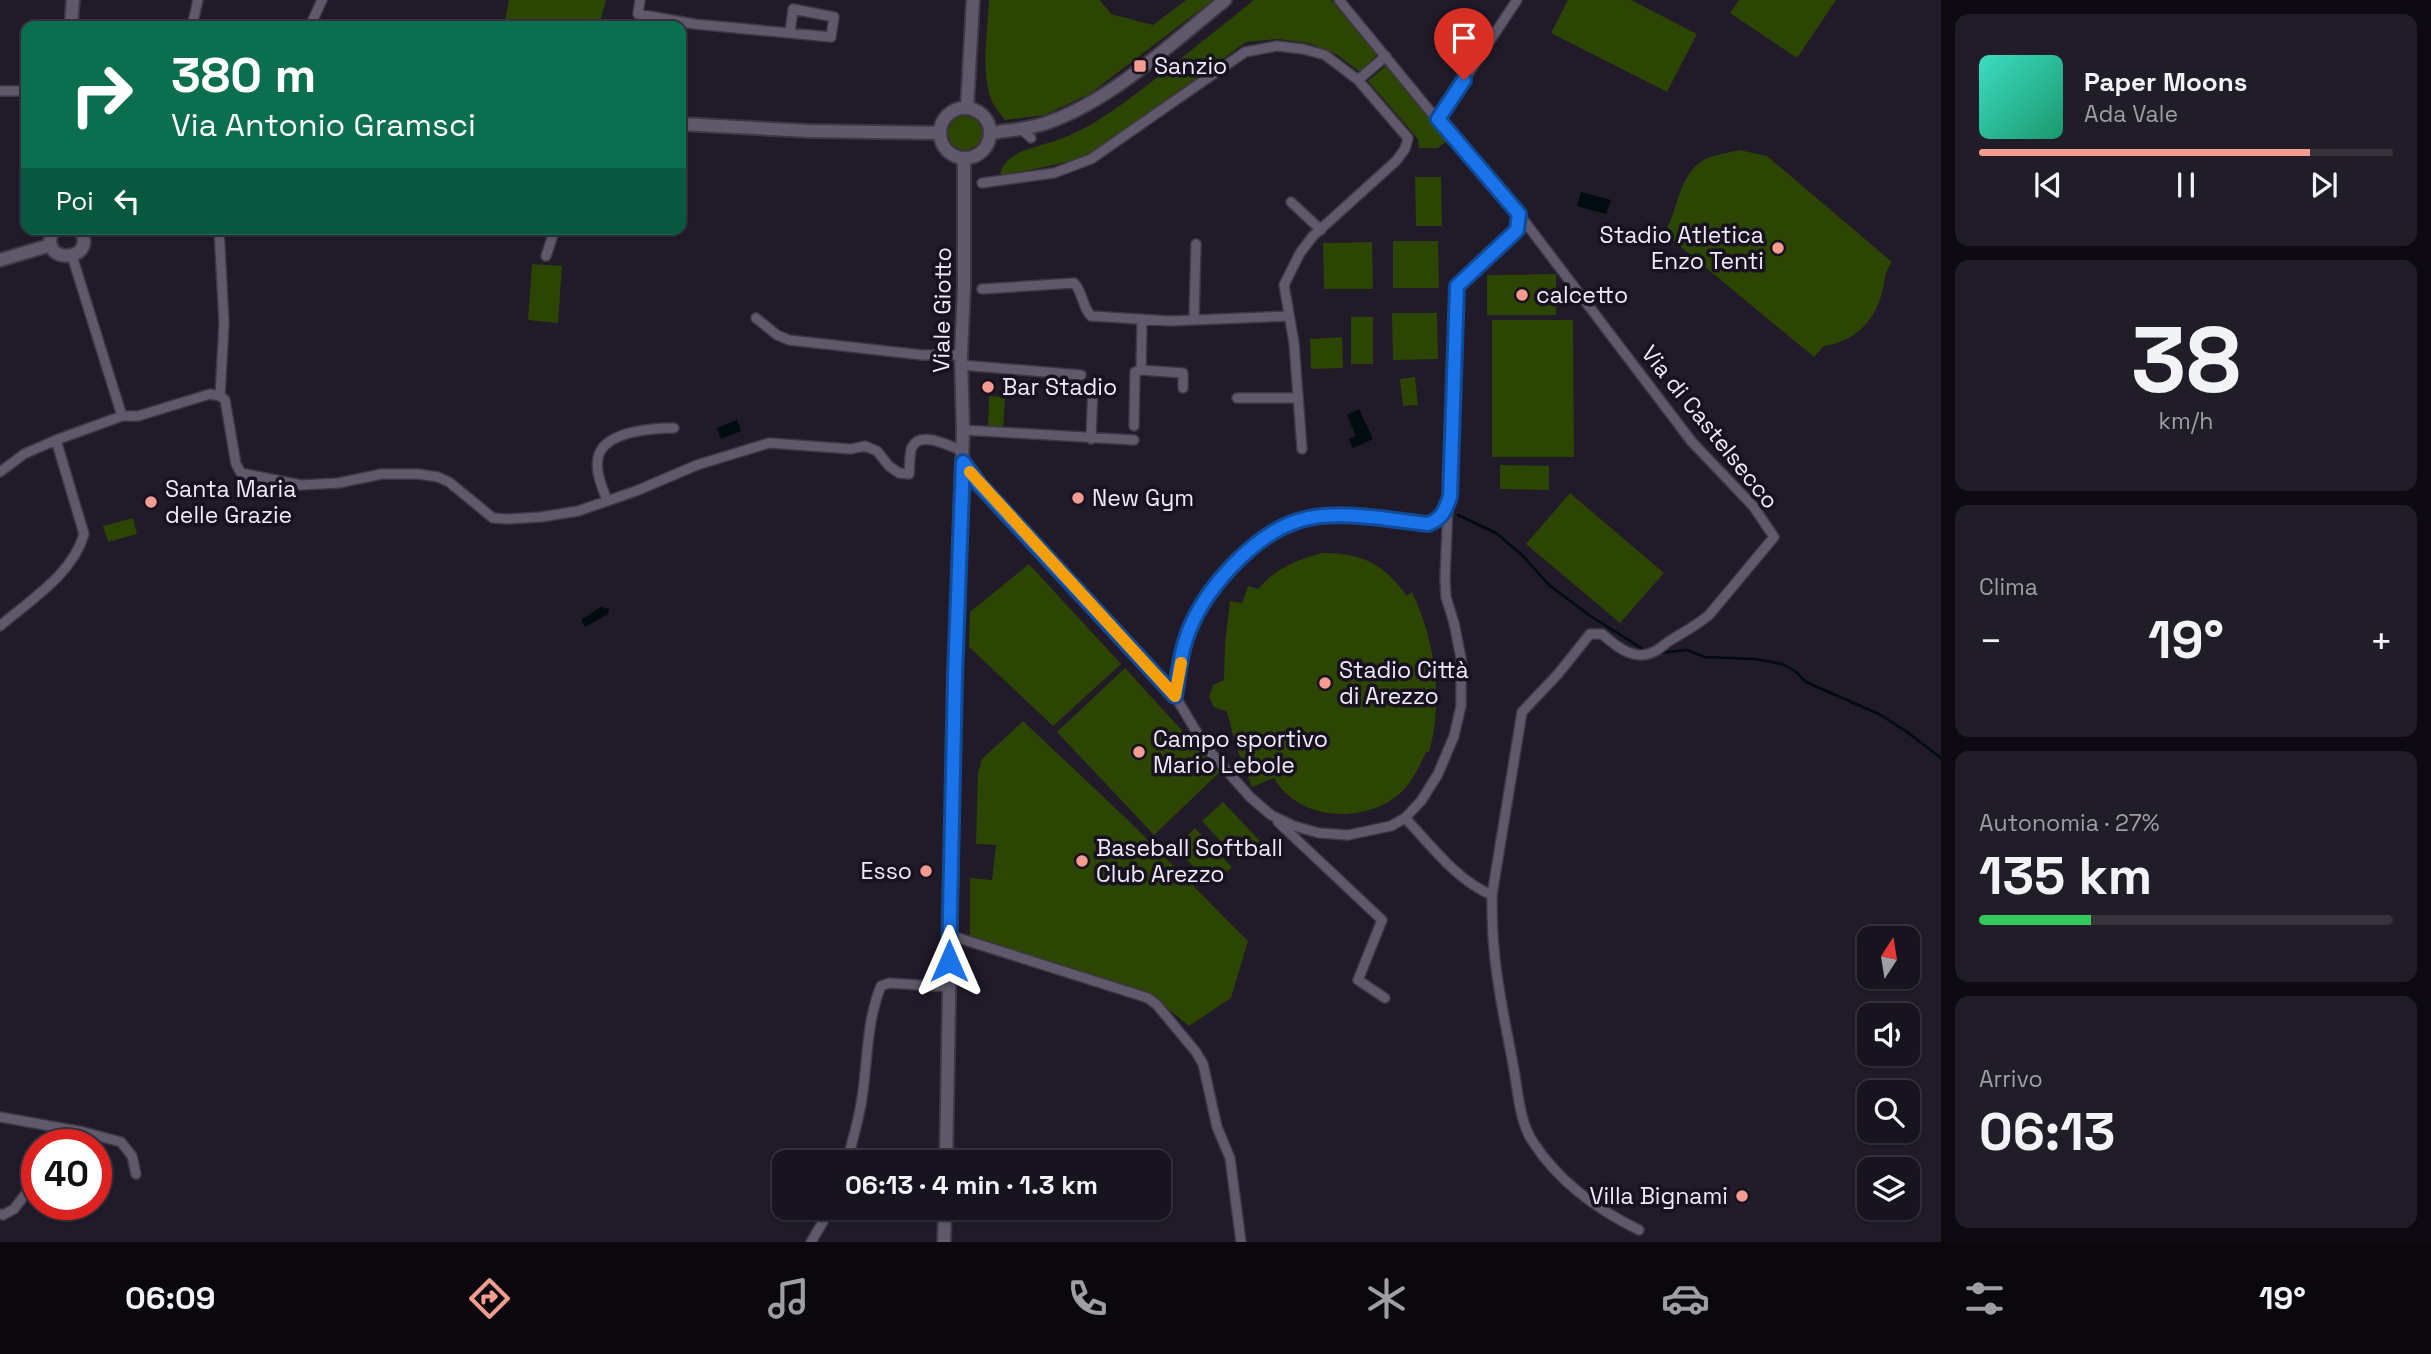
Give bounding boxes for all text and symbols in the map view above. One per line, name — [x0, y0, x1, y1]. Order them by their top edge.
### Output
pin — [1434, 8, 1494, 80]
icon: arrive — [1445, 19, 1483, 57]
text: 380 m — [171, 44, 316, 106]
icon: right — [56, 49, 147, 140]
place label: Sanzio — [1154, 51, 1227, 81]
marker: Sanzio — [1132, 58, 1148, 74]
text: Paper Moons — [2084, 65, 2247, 99]
text: Ada Vale — [2084, 99, 2178, 129]
text: Via Antonio Gramsci — [171, 105, 476, 145]
icon: previous — [2029, 166, 2067, 204]
icon: pause — [2167, 166, 2205, 204]
icon: next — [2305, 166, 2343, 204]
icon: left — [108, 182, 146, 220]
text: Poi — [56, 184, 94, 218]
place label: Stadio Atletica Enzo Tenti — [1600, 220, 1764, 276]
marker: Stadio Atletica Enzo Tenti — [1770, 240, 1786, 256]
street label: Viale Giotto — [926, 247, 958, 373]
place label: calcetto — [1536, 280, 1628, 310]
marker: calcetto — [1514, 287, 1530, 303]
text: 38 — [2131, 302, 2241, 419]
street label: Via di Castelsecco — [1635, 339, 1785, 515]
place label: Bar Stadio — [1002, 372, 1117, 402]
marker: Bar Stadio — [980, 379, 996, 395]
text: km/h — [2159, 406, 2213, 436]
place label: Santa Maria delle Grazie — [165, 474, 296, 530]
place label: New Gym — [1092, 483, 1194, 513]
marker: New Gym — [1070, 490, 1086, 506]
marker: Santa Maria delle Grazie — [143, 494, 159, 510]
text: Clima — [1979, 572, 2038, 602]
text: 19° — [2148, 607, 2224, 673]
text: − — [1979, 617, 2003, 665]
text: + — [2369, 617, 2393, 665]
place label: Stadio Città di Arezzo — [1339, 655, 1469, 711]
marker: Stadio Città di Arezzo — [1317, 675, 1333, 691]
place label: Campo sportivo Mario Lebole — [1153, 724, 1328, 780]
marker: Campo sportivo Mario Lebole — [1131, 744, 1147, 760]
text: Autonomia · 27% — [1979, 808, 2159, 838]
place label: Baseball Softball Club Arezzo — [1096, 833, 1283, 889]
text: 135 km — [1979, 843, 2152, 909]
marker: Baseball Softball Club Arezzo — [1074, 853, 1090, 869]
place label: Esso — [861, 856, 912, 886]
marker: Esso — [918, 863, 934, 879]
position arrow — [912, 924, 986, 998]
north arrow — [1857, 926, 1920, 989]
map controls — [1857, 926, 1920, 1220]
button: sound — [1857, 1003, 1920, 1066]
text: Arrivo — [1979, 1064, 2043, 1094]
button: search — [1857, 1080, 1920, 1143]
text: 06:13 — [1979, 1099, 2115, 1165]
speed limit sign: 40 — [21, 1129, 112, 1220]
button: layers — [1857, 1157, 1920, 1220]
text: 06:13 · 4 min · 1.3 km — [845, 1168, 1098, 1202]
place label: Villa Bignami — [1589, 1181, 1728, 1211]
marker: Villa Bignami — [1734, 1188, 1750, 1204]
icon: directions — [465, 1274, 514, 1323]
icon: music — [764, 1274, 813, 1323]
icon: phone — [1063, 1274, 1112, 1323]
icon: climate — [1362, 1274, 1411, 1323]
icon: car — [1661, 1274, 1710, 1323]
icon: filters — [1960, 1274, 2009, 1323]
text: 06:09 — [125, 1278, 216, 1318]
text: 19° — [2259, 1278, 2306, 1318]

